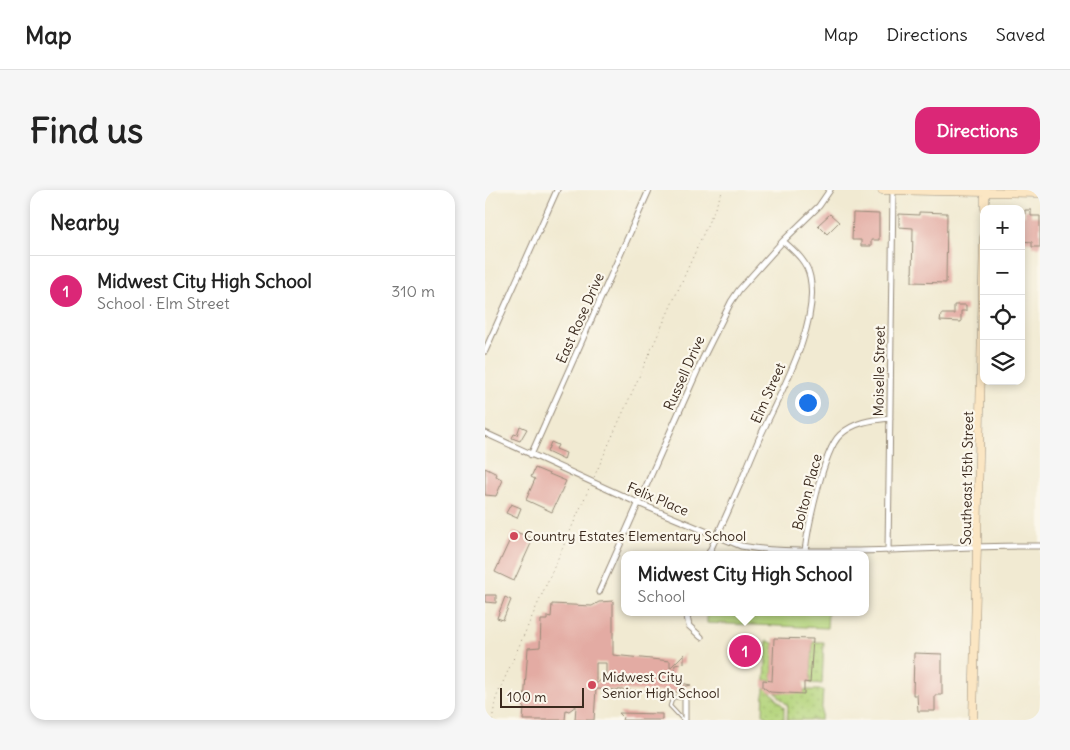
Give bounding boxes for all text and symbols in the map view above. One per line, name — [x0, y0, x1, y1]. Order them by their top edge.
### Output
text: Map — [25, 20, 72, 50]
text: Map — [823, 23, 858, 46]
text: Directions — [886, 23, 968, 46]
text: Saved — [996, 23, 1045, 46]
button: Directions — [915, 107, 1040, 154]
text: Find us — [30, 108, 143, 152]
map controls — [980, 205, 1025, 385]
button: + — [980, 205, 1025, 250]
text: Nearby — [50, 209, 120, 236]
button: − — [980, 250, 1025, 295]
text: Midwest City High School — [97, 269, 312, 293]
street label: East Rose Drive — [552, 270, 608, 366]
text: 1 — [63, 281, 69, 301]
text: 310 m — [391, 281, 435, 301]
text: School · Elm Street — [97, 293, 230, 313]
button: locate — [980, 295, 1025, 340]
street label: Moiselle Street — [869, 325, 889, 416]
street label: Russell Drive — [660, 333, 708, 413]
button: layers — [980, 340, 1025, 385]
street label: Elm Street — [747, 360, 789, 426]
your location — [795, 390, 821, 416]
street label: Southeast 15th Street — [957, 411, 977, 545]
street label: Bolton Place — [788, 452, 826, 532]
street label: Felix Place — [625, 478, 691, 520]
place label: Country Estates Elementary School — [524, 527, 746, 545]
marker: Country Estates Elementary School — [508, 530, 520, 542]
popup — [621, 551, 869, 616]
text: Midwest City High School — [638, 562, 852, 586]
text: School — [638, 586, 685, 606]
pin: 1 — [729, 632, 761, 670]
place label: Midwest City Senior High School — [602, 668, 720, 702]
marker: Midwest City Senior High School — [586, 679, 598, 691]
scale bar — [500, 685, 584, 708]
text: 100 m — [507, 688, 547, 706]

